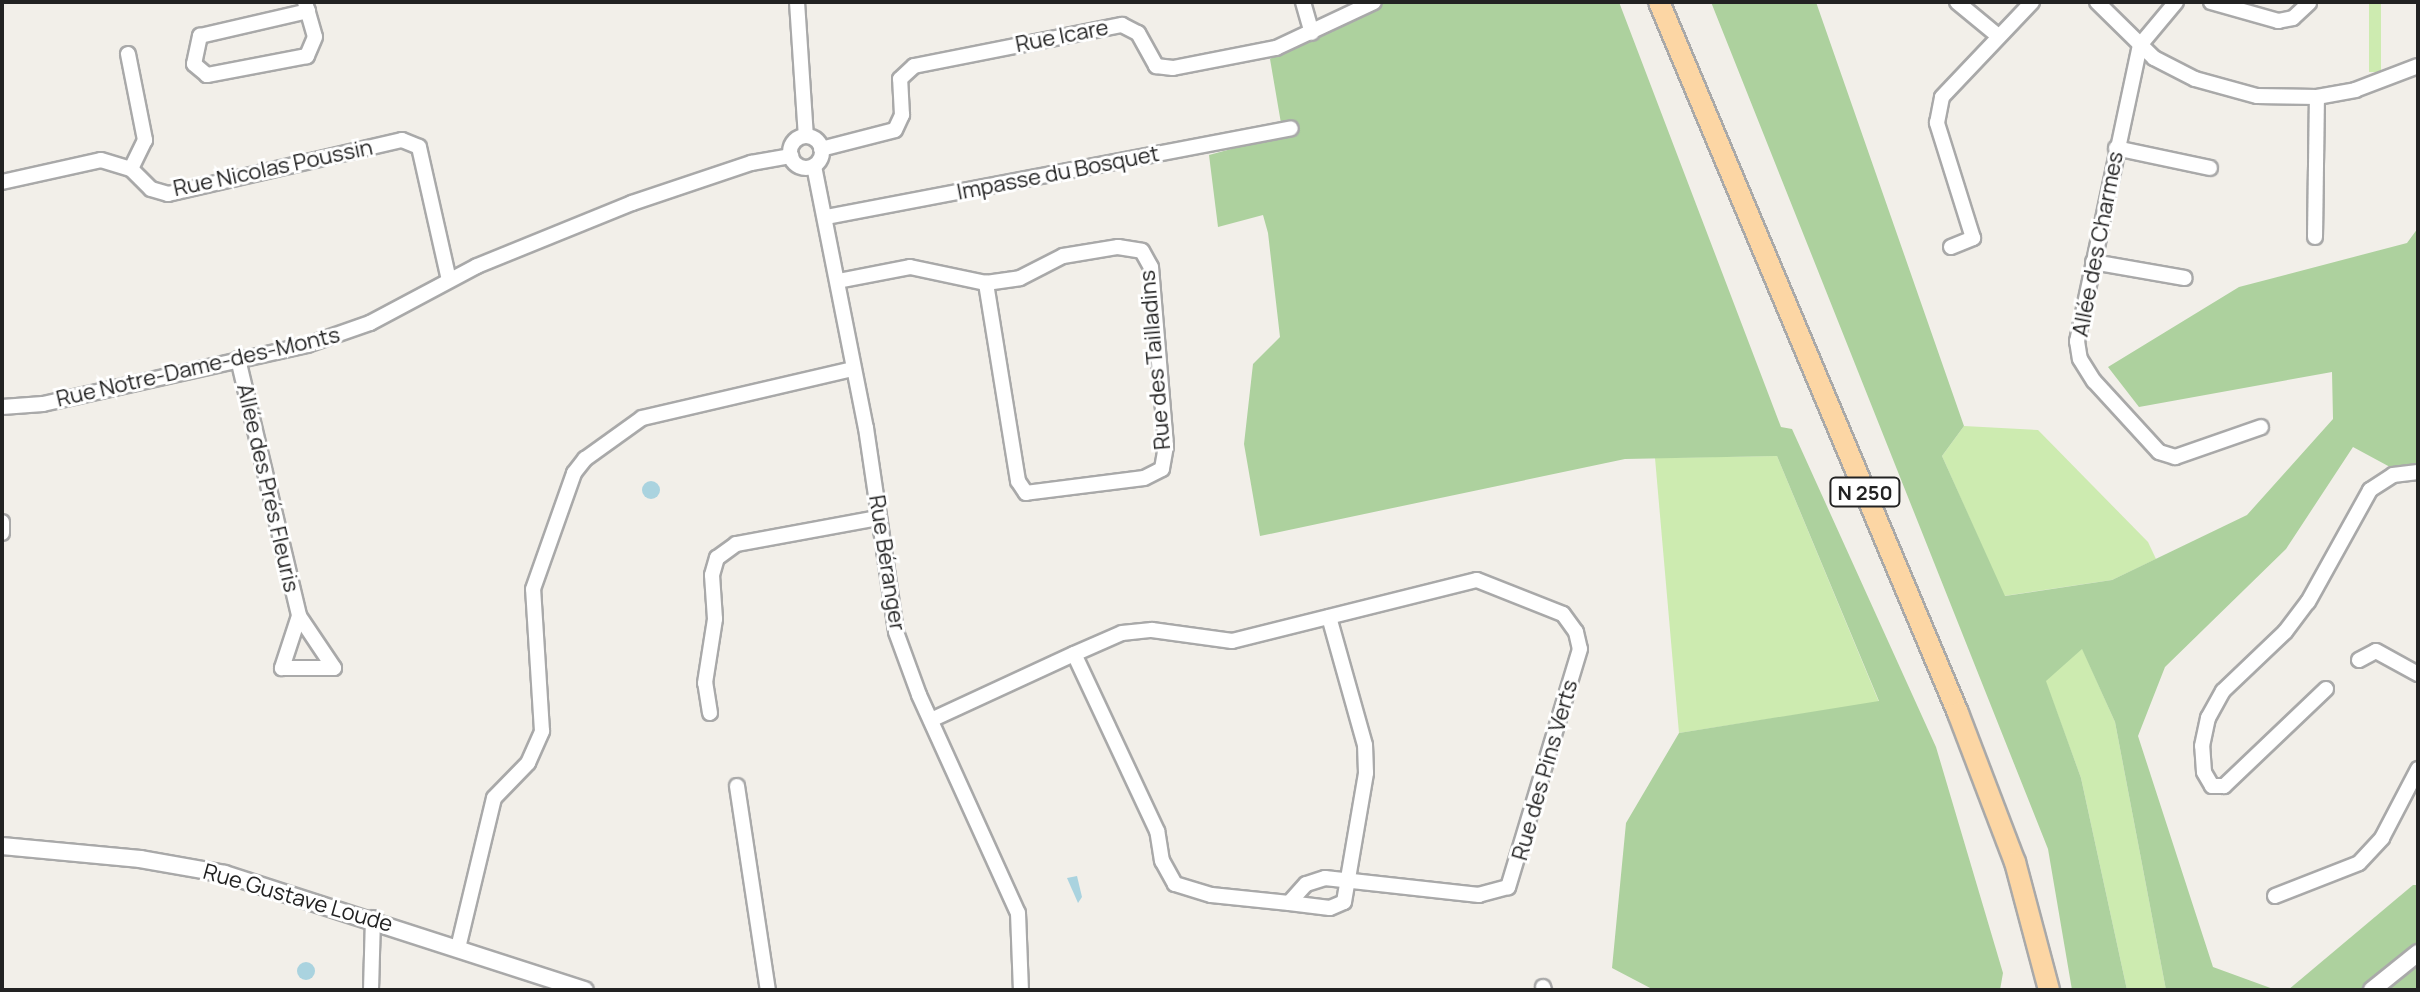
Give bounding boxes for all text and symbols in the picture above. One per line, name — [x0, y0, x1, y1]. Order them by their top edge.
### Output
street label: Rue Icare — [1013, 14, 1111, 58]
street label: Rue Nicolas Poussin — [171, 134, 375, 202]
street label: Impasse du Bosquet — [955, 140, 1161, 206]
street label: Allée des Charmes — [2067, 149, 2129, 339]
street label: Rue des Tailladins — [1134, 269, 1176, 451]
street label: Rue Notre-Dame-des-Monts — [54, 321, 342, 413]
street label: Allée des Prés Fleuris — [231, 381, 305, 595]
road number: N 250 — [1829, 476, 1901, 508]
street label: Rue Béranger — [863, 493, 911, 633]
street label: Rue des Pins Verts — [1507, 677, 1583, 863]
street label: Rue Gustave Loude — [200, 858, 396, 938]

